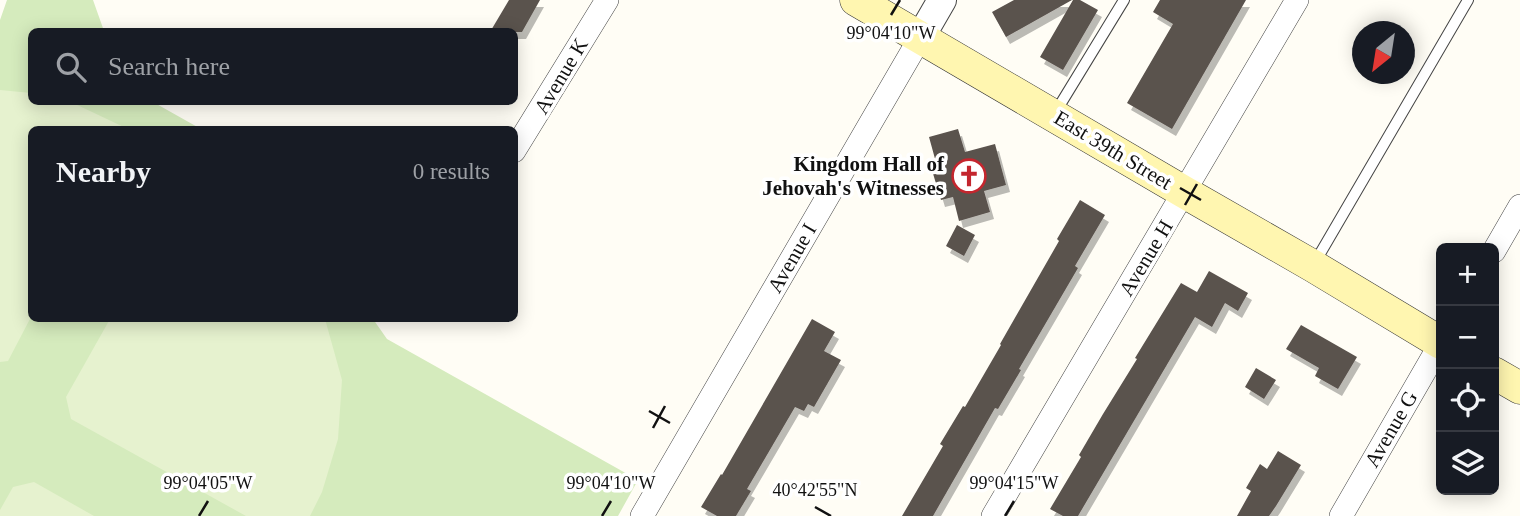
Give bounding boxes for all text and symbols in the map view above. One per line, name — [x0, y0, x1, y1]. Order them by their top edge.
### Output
north arrow — [1352, 21, 1415, 84]
text: 99°04'10"W — [847, 23, 935, 43]
search box — [28, 28, 518, 105]
street label: Avenue K — [529, 34, 593, 118]
icon: search — [52, 48, 90, 86]
text: Search here — [108, 52, 230, 81]
street label: East 39th Street — [1050, 105, 1176, 195]
place label: Kingdom Hall of Jehovah's Witnesses — [762, 152, 945, 200]
text: Nearby — [56, 155, 151, 188]
church icon: Kingdom Hall of Jehovah's Witnesses — [950, 157, 988, 195]
text: 0 results — [413, 159, 490, 184]
street label: Avenue H — [1114, 216, 1178, 300]
street label: Avenue I — [763, 219, 821, 297]
map controls — [1436, 243, 1499, 495]
button: + — [1436, 243, 1499, 306]
button: − — [1436, 306, 1499, 369]
button: locate — [1436, 369, 1499, 432]
street label: Avenue G — [1360, 387, 1422, 471]
button: layers — [1436, 432, 1499, 495]
text: 99°04'05"W — [164, 473, 252, 493]
text: 99°04'10"W — [567, 473, 655, 493]
text: 99°04'15"W — [970, 473, 1058, 493]
text: 40°42'55"N — [773, 480, 857, 500]

